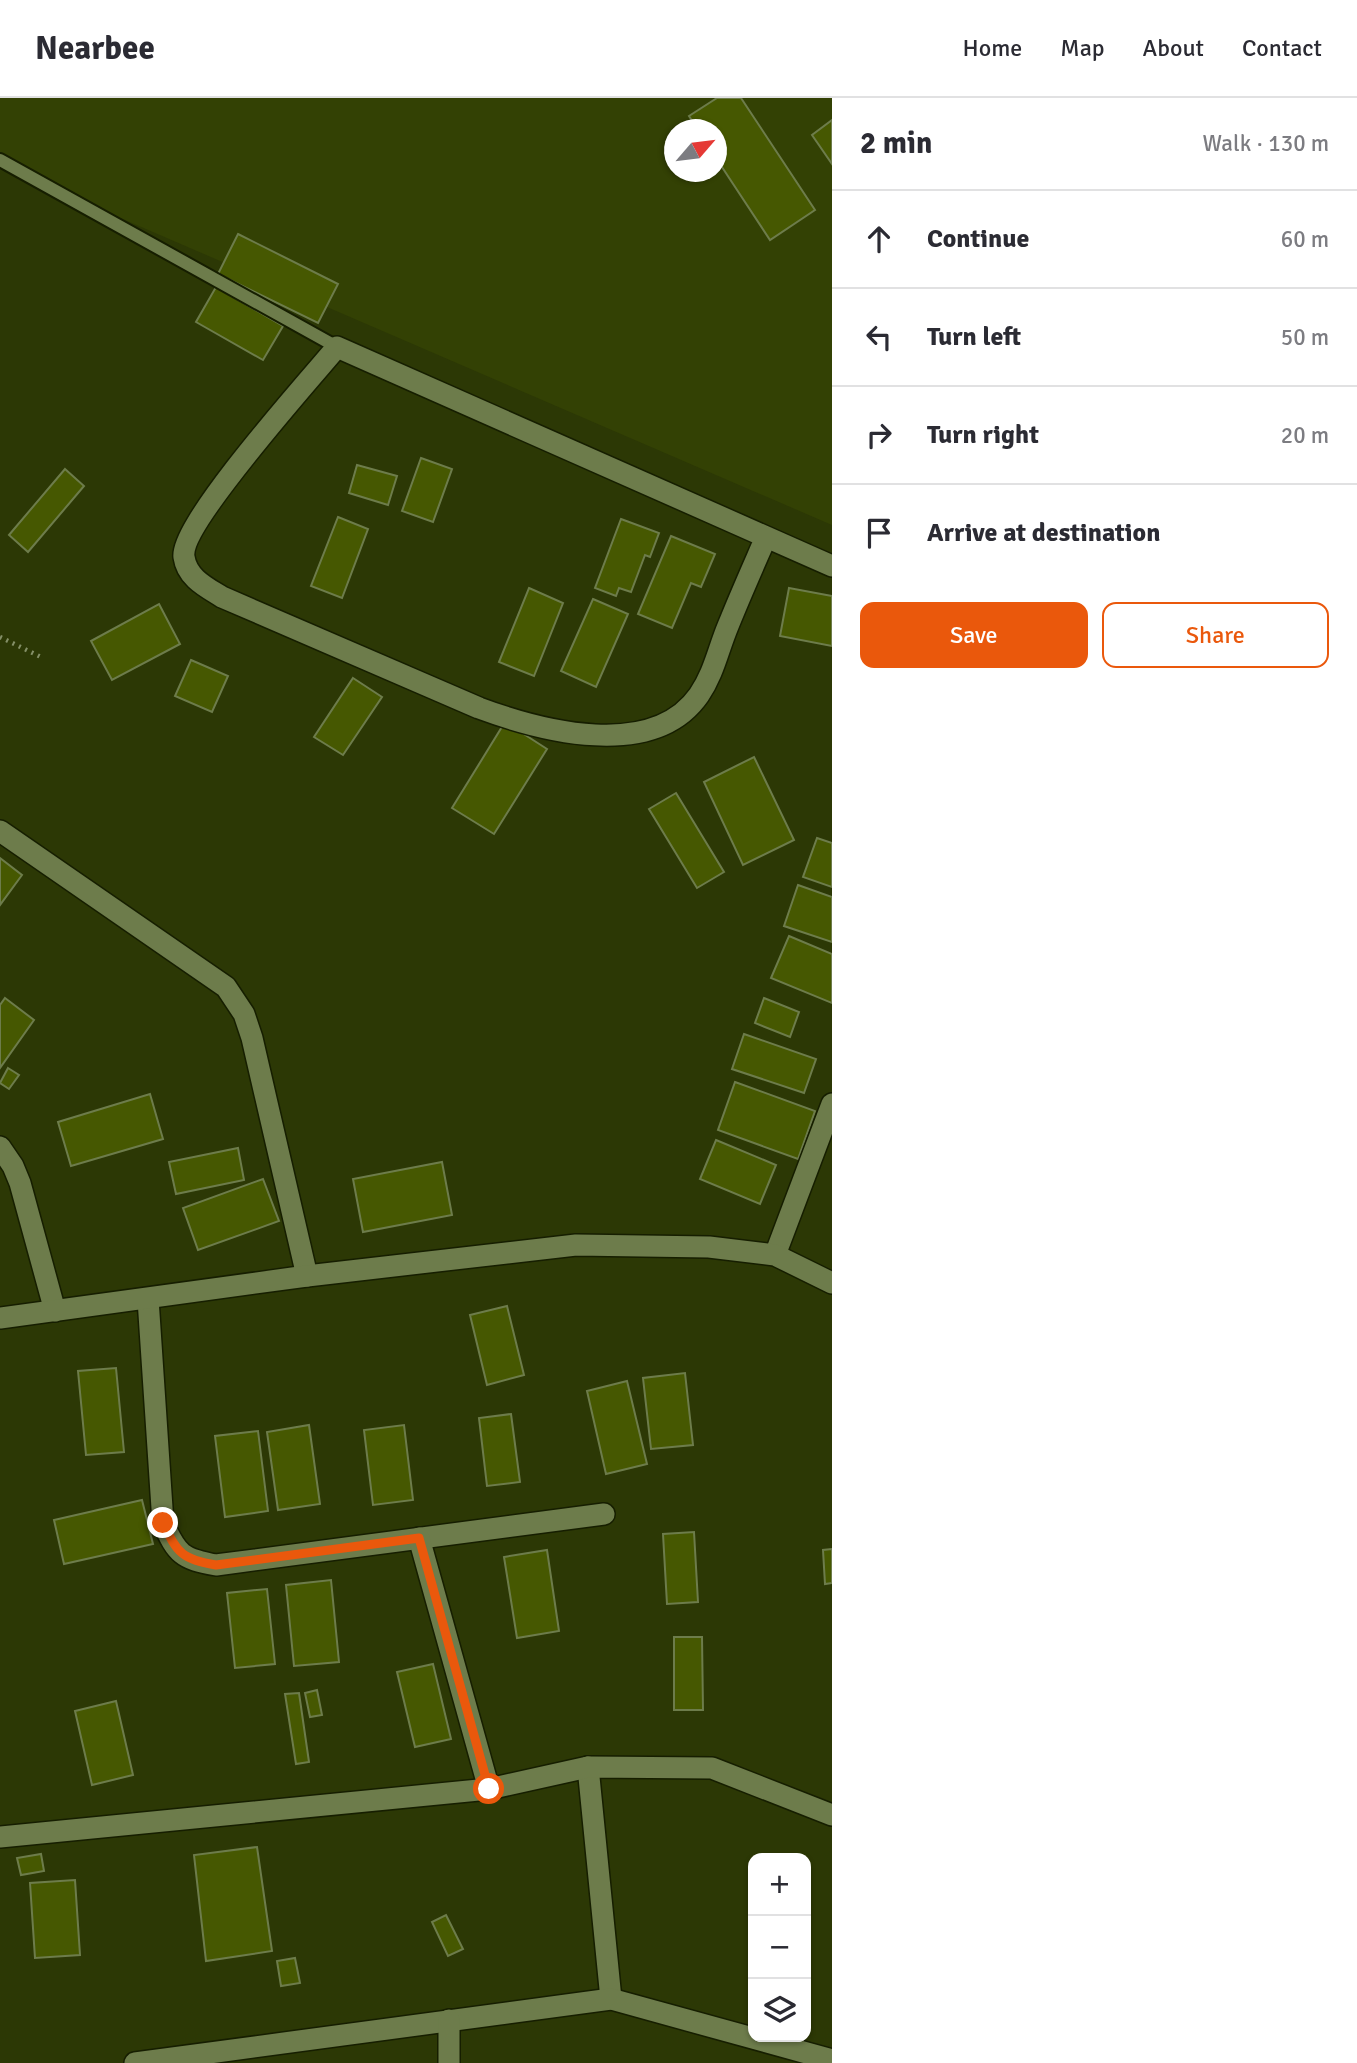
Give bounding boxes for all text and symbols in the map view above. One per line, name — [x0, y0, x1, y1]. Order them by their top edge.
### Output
text: Nearbee — [35, 28, 155, 69]
text: Home — [962, 33, 1022, 63]
text: Map — [1060, 33, 1105, 63]
text: About — [1143, 33, 1204, 63]
text: Contact — [1242, 33, 1322, 63]
north arrow — [664, 119, 727, 182]
text: 2 min — [860, 125, 932, 162]
text: Walk · 130 m — [1203, 129, 1329, 158]
icon: ahead — [860, 220, 898, 258]
text: Continue — [927, 223, 1029, 255]
text: 60 m — [1281, 225, 1329, 254]
icon: left — [860, 318, 898, 356]
text: Turn left — [927, 321, 1021, 353]
text: 50 m — [1281, 323, 1329, 352]
icon: right — [860, 416, 898, 454]
text: Turn right — [927, 419, 1039, 451]
text: 20 m — [1281, 421, 1329, 450]
icon: arrive — [860, 514, 898, 552]
text: Arrive at destination — [927, 517, 1160, 549]
button: Save — [860, 602, 1088, 668]
button: Share — [1102, 602, 1329, 668]
route end — [147, 1507, 178, 1538]
route start — [473, 1773, 504, 1804]
map controls — [748, 1853, 811, 2042]
button: + — [748, 1853, 811, 1916]
button: − — [748, 1916, 811, 1979]
button: layers — [748, 1979, 811, 2042]

